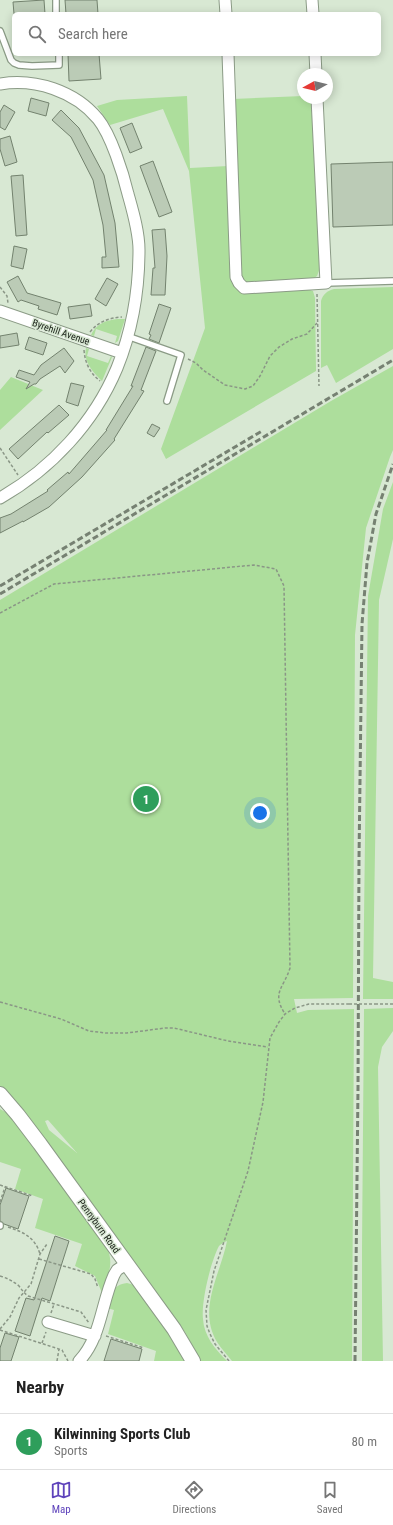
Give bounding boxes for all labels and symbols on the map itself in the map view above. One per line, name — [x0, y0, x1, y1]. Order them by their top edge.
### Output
north arrow — [297, 68, 333, 104]
street label: Byrehill Avenue — [31, 317, 91, 347]
pin: 1 — [133, 784, 159, 814]
your location — [250, 803, 270, 823]
street label: Pennyburn Road — [76, 1197, 122, 1255]

